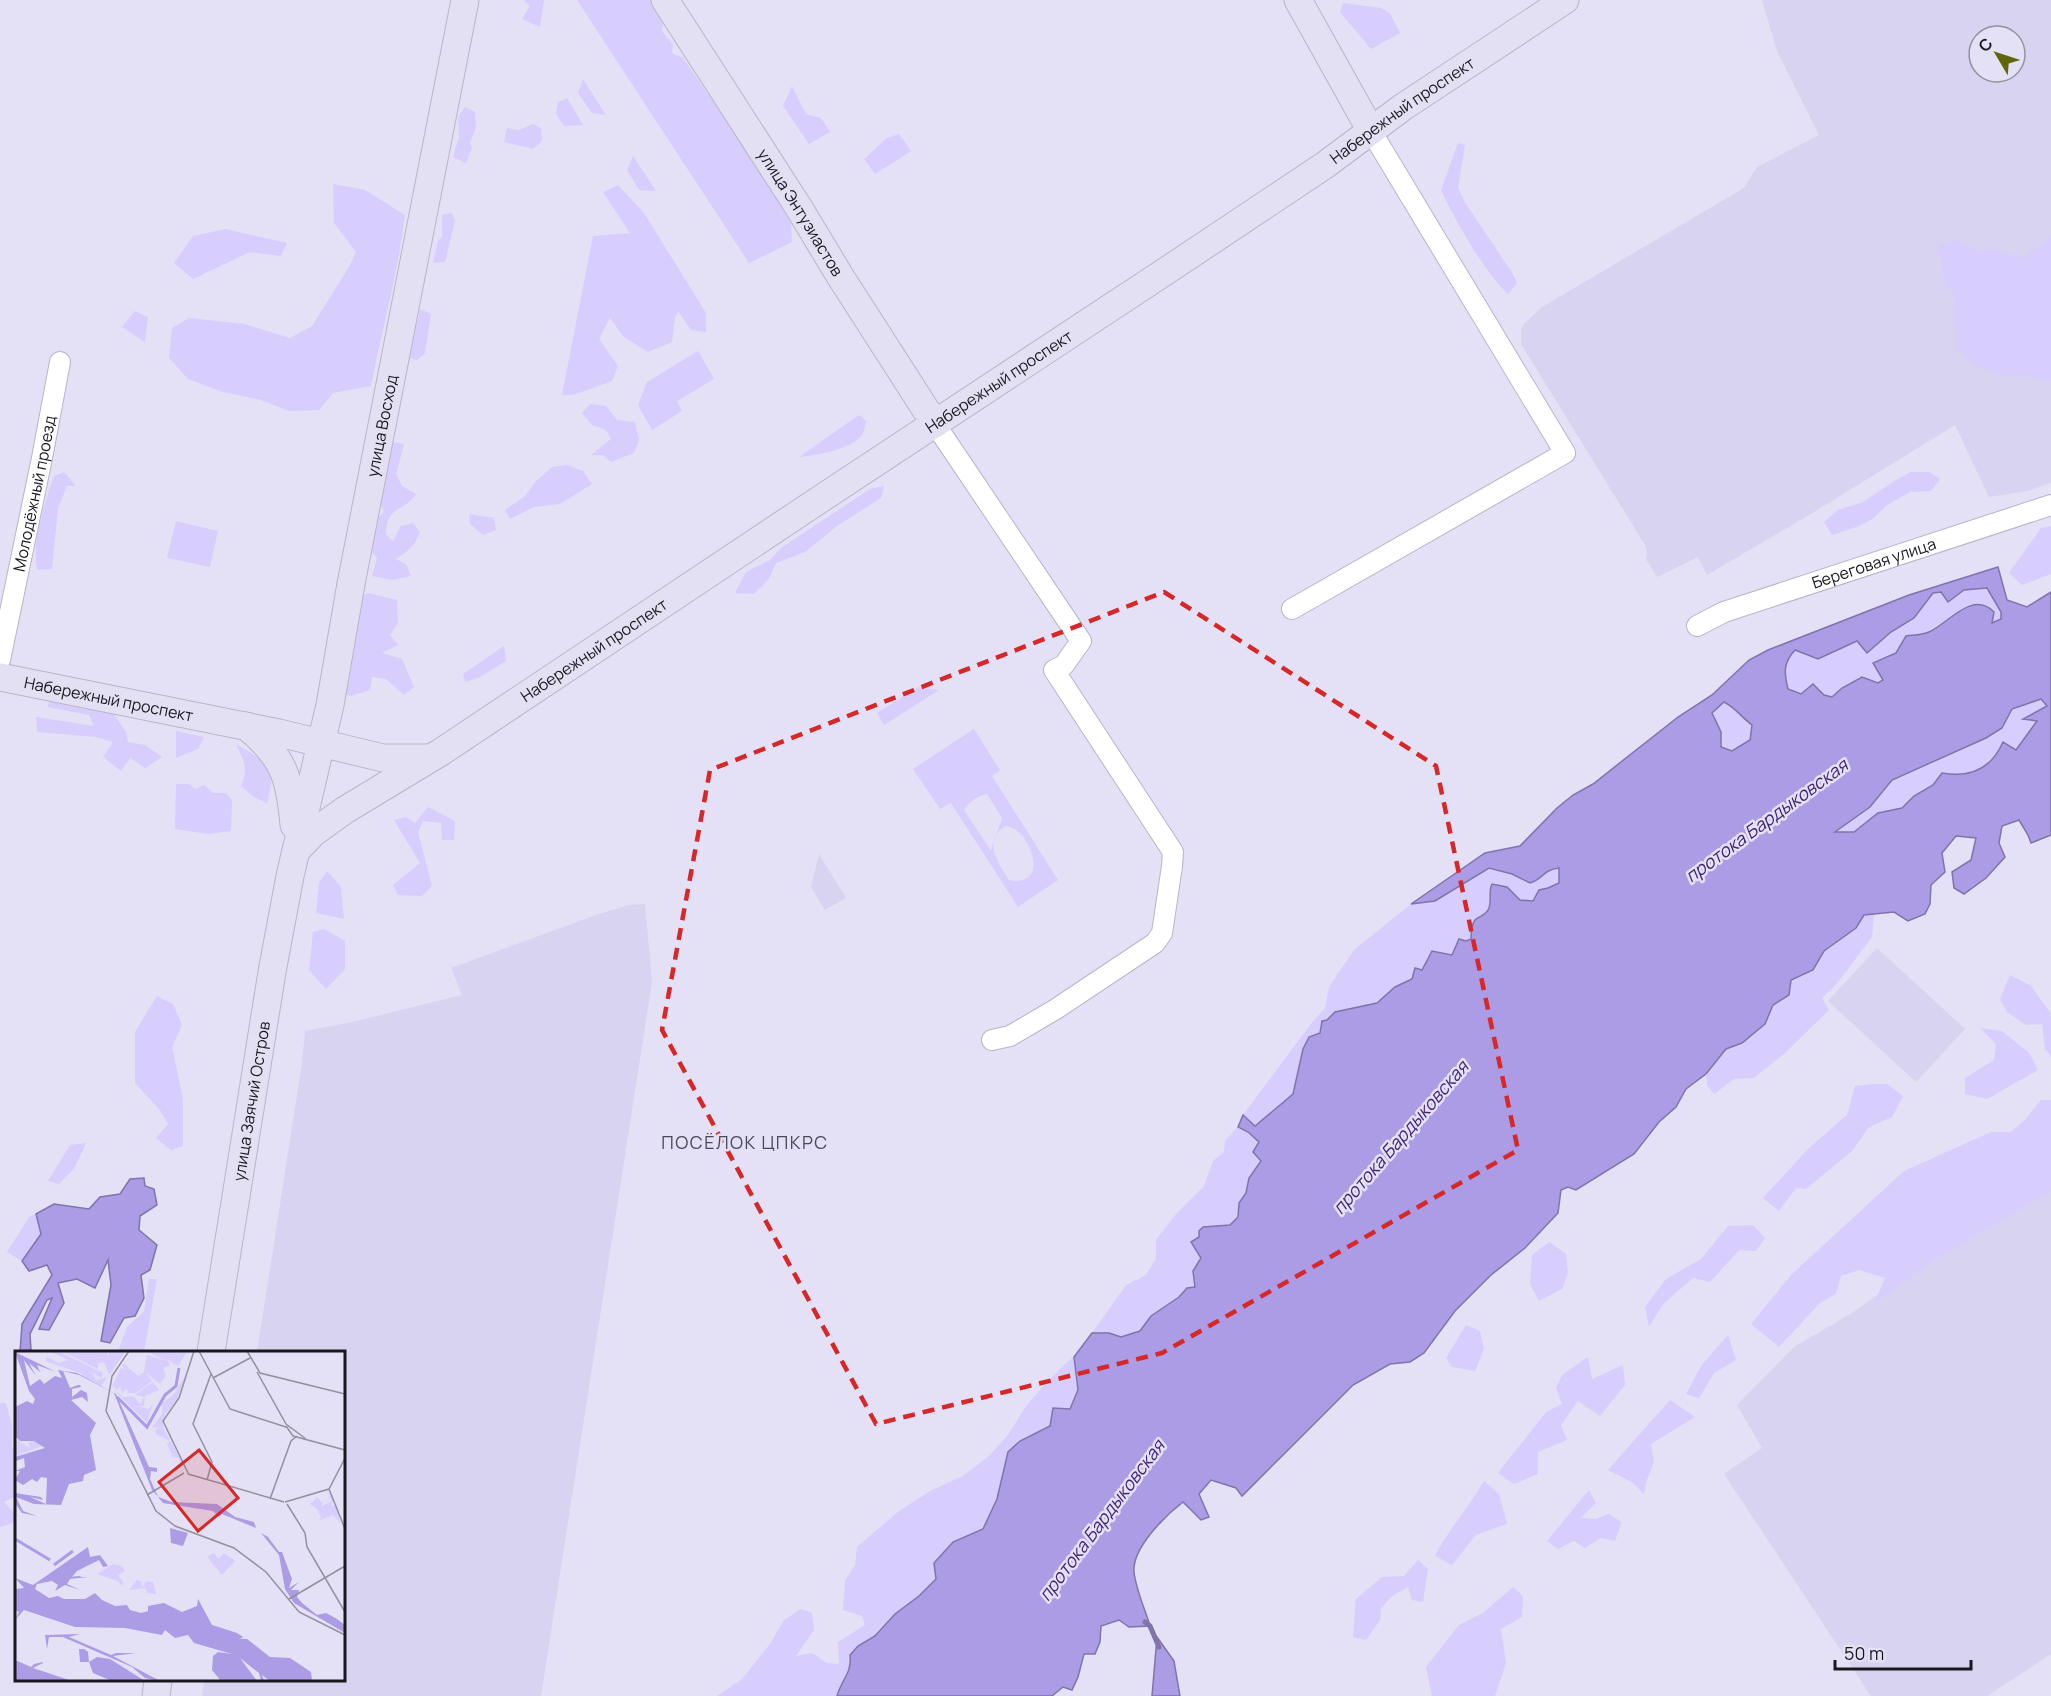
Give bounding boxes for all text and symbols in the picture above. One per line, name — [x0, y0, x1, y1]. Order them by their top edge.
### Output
north arrow — [1967, 24, 2027, 84]
text: С — [1973, 33, 1998, 56]
street label: Набережный проспект — [1325, 52, 1479, 169]
street label: улица Энтузиастов — [753, 144, 849, 281]
street label: Набережный проспект — [921, 325, 1077, 438]
street label: улица Восход — [361, 373, 403, 479]
street label: Молодёжный проезд — [8, 413, 61, 574]
street label: Береговая улица — [1809, 532, 1939, 594]
street label: Набережный проспект — [516, 593, 672, 707]
street label: Набережный проспект — [22, 671, 195, 727]
water label: протока Бардыковская — [1680, 752, 1854, 887]
street label: улица Заячий Остров — [228, 1019, 275, 1183]
water label: протока Бардыковская — [1327, 1054, 1475, 1219]
district label: ПОСЁЛОК ЦПКРС — [661, 1130, 829, 1154]
inset map — [15, 1351, 345, 1681]
water label: протока Бардыковская — [1033, 1433, 1171, 1605]
scale bar — [1835, 1633, 1972, 1671]
text: 50 m — [1844, 1641, 1884, 1665]

